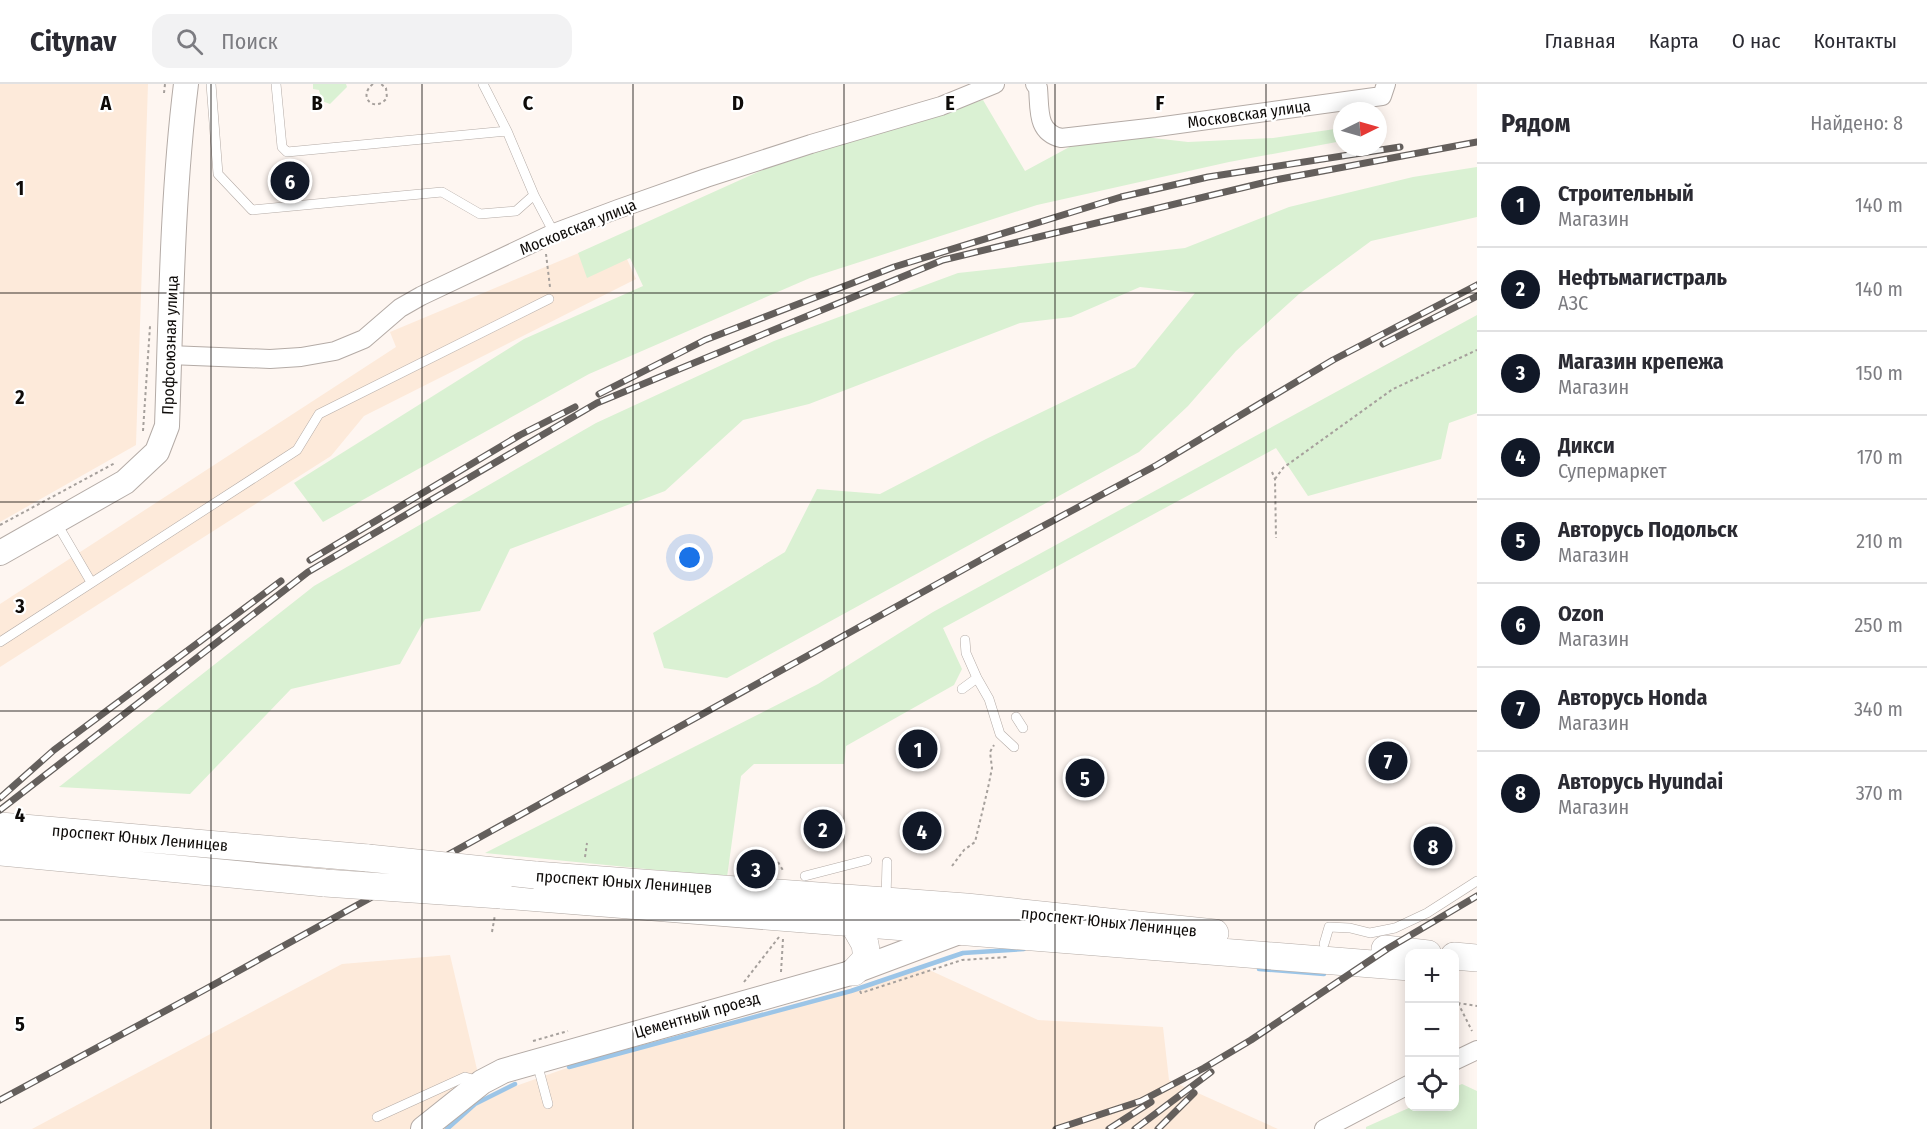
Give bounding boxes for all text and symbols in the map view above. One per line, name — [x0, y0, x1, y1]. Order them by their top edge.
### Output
search box — [152, 14, 572, 68]
text: Citynav — [30, 25, 116, 58]
icon: search — [173, 25, 206, 58]
text: Поиск — [221, 28, 278, 55]
text: Главная — [1545, 28, 1616, 54]
text: Карта — [1649, 28, 1699, 54]
text: О нас — [1732, 28, 1780, 54]
text: Контакты — [1813, 28, 1897, 54]
text: A — [100, 91, 113, 115]
text: B — [311, 91, 323, 115]
text: C — [523, 91, 534, 115]
text: D — [732, 91, 744, 115]
text: E — [945, 91, 955, 115]
text: F — [1156, 91, 1165, 115]
street label: Московская улица — [1186, 96, 1312, 132]
north arrow — [1333, 102, 1387, 156]
text: Рядом — [1501, 108, 1570, 139]
text: Найдено: 8 — [1810, 111, 1903, 135]
pin: 6 — [270, 158, 310, 204]
text: 1 — [16, 176, 24, 200]
text: Строительный — [1558, 180, 1694, 207]
text: 1 — [1516, 193, 1525, 217]
text: 140 m — [1855, 193, 1903, 217]
street label: Московская улица — [517, 195, 639, 259]
text: Магазин — [1558, 207, 1629, 231]
text: Нефтьмагистраль — [1558, 264, 1727, 291]
street label: Профсоюзная улица — [158, 275, 182, 415]
text: 2 — [1516, 277, 1525, 301]
text: 140 m — [1855, 277, 1903, 301]
text: АЗС — [1558, 291, 1588, 315]
text: Магазин крепежа — [1558, 348, 1724, 375]
text: 3 — [1516, 361, 1525, 385]
text: 150 m — [1856, 361, 1903, 385]
text: Магазин — [1558, 375, 1629, 399]
text: 2 — [14, 385, 25, 409]
text: Дикси — [1558, 432, 1615, 459]
text: 4 — [1515, 445, 1526, 469]
text: 170 m — [1857, 445, 1903, 469]
text: Супермаркет — [1558, 459, 1667, 483]
text: Авторусь Подольск — [1558, 516, 1738, 543]
text: 5 — [1516, 529, 1525, 553]
text: 210 m — [1856, 529, 1903, 553]
your location — [675, 543, 704, 572]
text: Магазин — [1558, 543, 1629, 567]
text: 3 — [14, 594, 25, 618]
text: Ozon — [1558, 600, 1604, 627]
text: 6 — [1515, 613, 1526, 637]
text: 250 m — [1855, 613, 1903, 637]
text: Магазин — [1558, 627, 1629, 651]
text: Авторусь Honda — [1558, 684, 1707, 711]
text: 7 — [1516, 697, 1525, 721]
text: 340 m — [1854, 697, 1903, 721]
text: Магазин — [1558, 711, 1629, 735]
pin: 1 — [898, 726, 938, 772]
pin: 7 — [1368, 738, 1408, 784]
pin: 5 — [1066, 756, 1104, 800]
text: Авторусь Hyundai — [1558, 768, 1723, 795]
text: 8 — [1515, 781, 1526, 805]
text: 370 m — [1856, 781, 1903, 805]
text: Магазин — [1558, 795, 1629, 819]
text: 4 — [15, 803, 25, 827]
pin: 2 — [804, 806, 842, 852]
pin: 4 — [902, 808, 942, 854]
street label: проспект Юных Ленинцев — [51, 821, 229, 855]
pin: 8 — [1414, 824, 1452, 868]
pin: 3 — [736, 846, 776, 892]
street label: проспект Юных Ленинцев — [535, 866, 713, 898]
street label: проспект Юных Ленинцев — [1020, 903, 1198, 941]
map controls — [1405, 949, 1459, 1111]
button: + — [1405, 949, 1459, 1003]
street label: Цементный проезд — [632, 988, 762, 1042]
button: − — [1405, 1003, 1459, 1057]
text: 5 — [15, 1012, 25, 1036]
button: locate — [1405, 1057, 1459, 1111]

